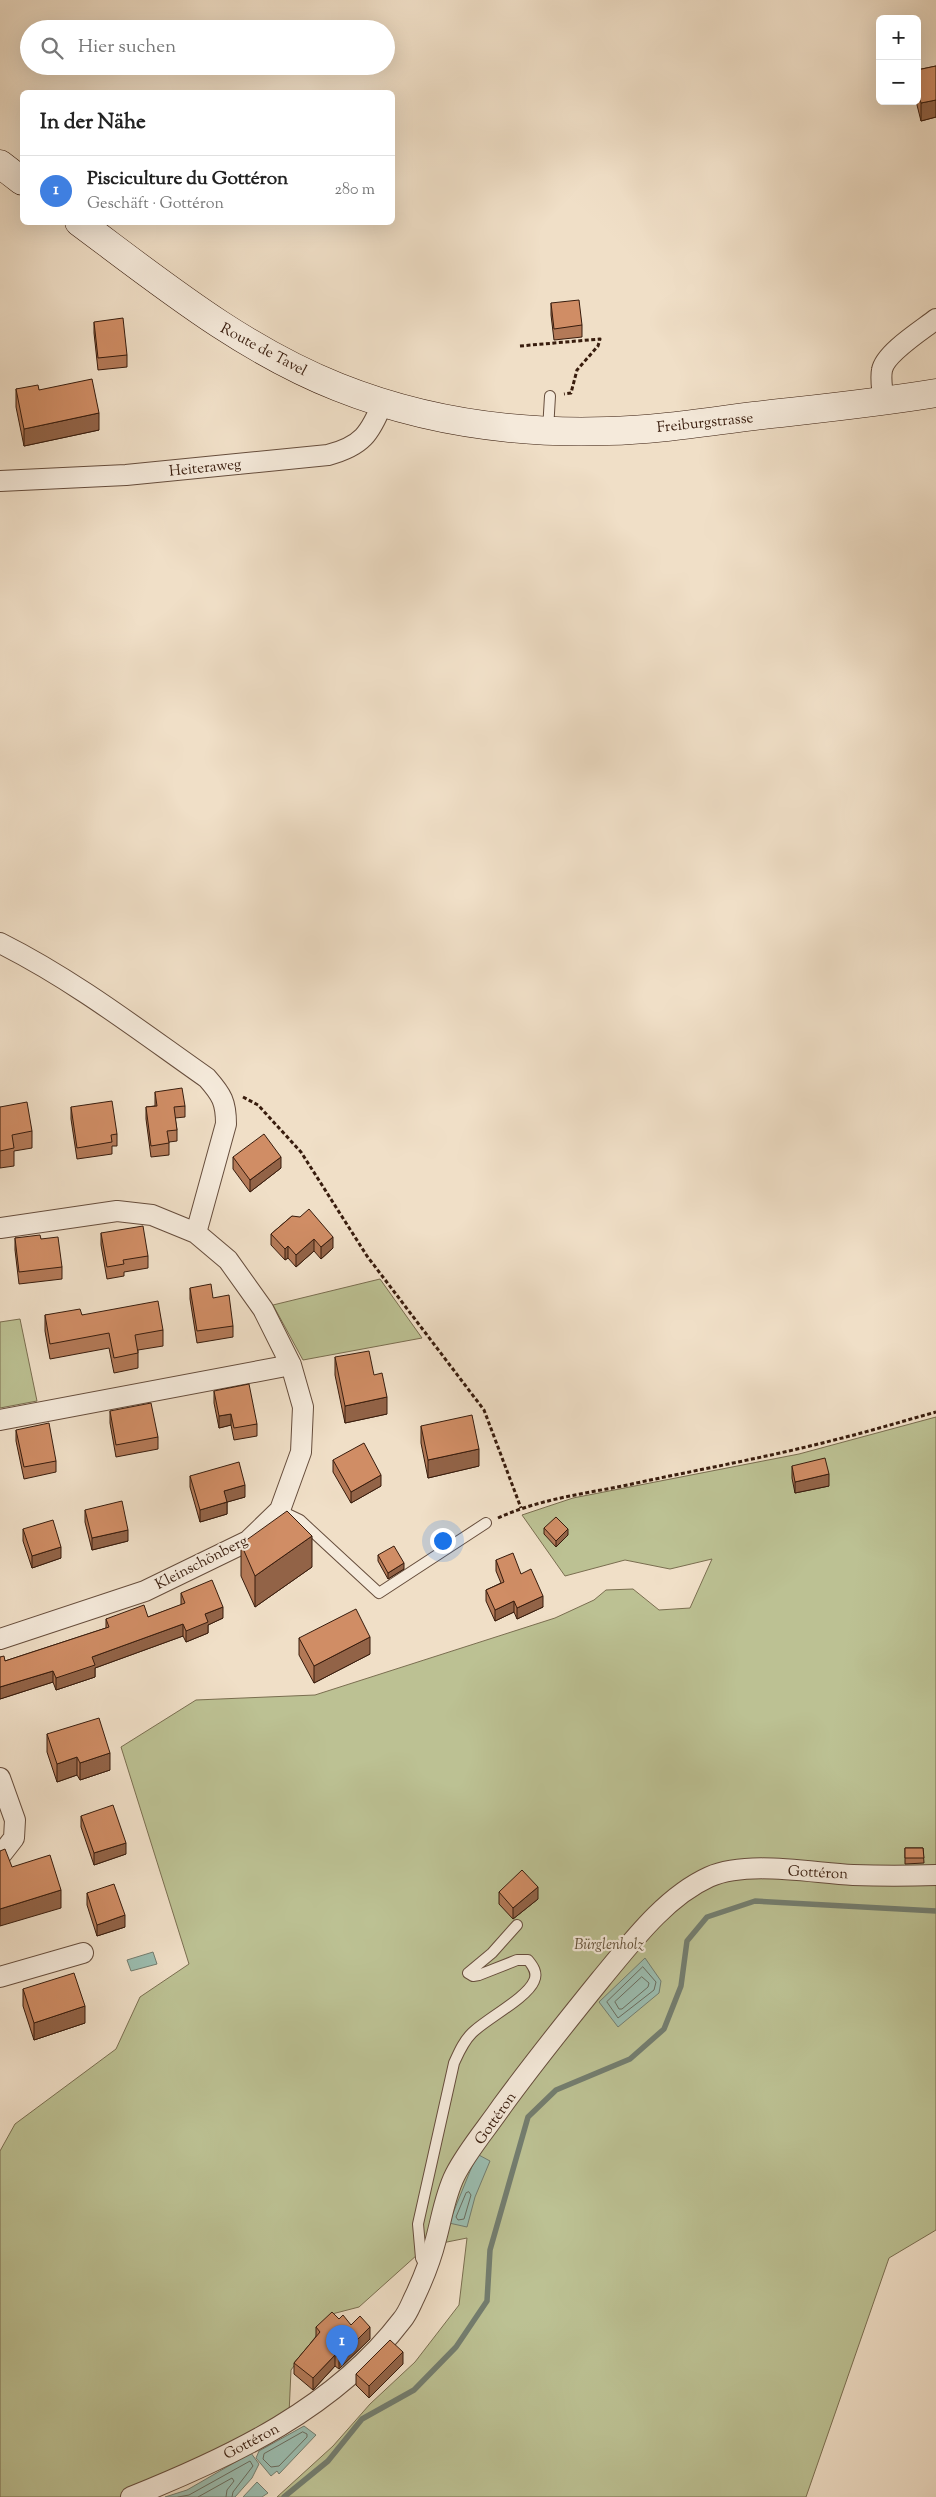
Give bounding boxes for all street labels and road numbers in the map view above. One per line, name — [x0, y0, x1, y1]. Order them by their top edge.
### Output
street label: Route de Tavel — [216, 319, 310, 382]
street label: Freiburgstrasse — [656, 408, 754, 439]
street label: Heiteraweg — [168, 454, 242, 483]
street label: Kleinschönberg — [152, 1531, 252, 1596]
street label: Gottéron — [787, 1861, 849, 1886]
street label: Gottéron — [470, 2088, 522, 2150]
street label: Gottéron — [220, 2419, 283, 2466]

